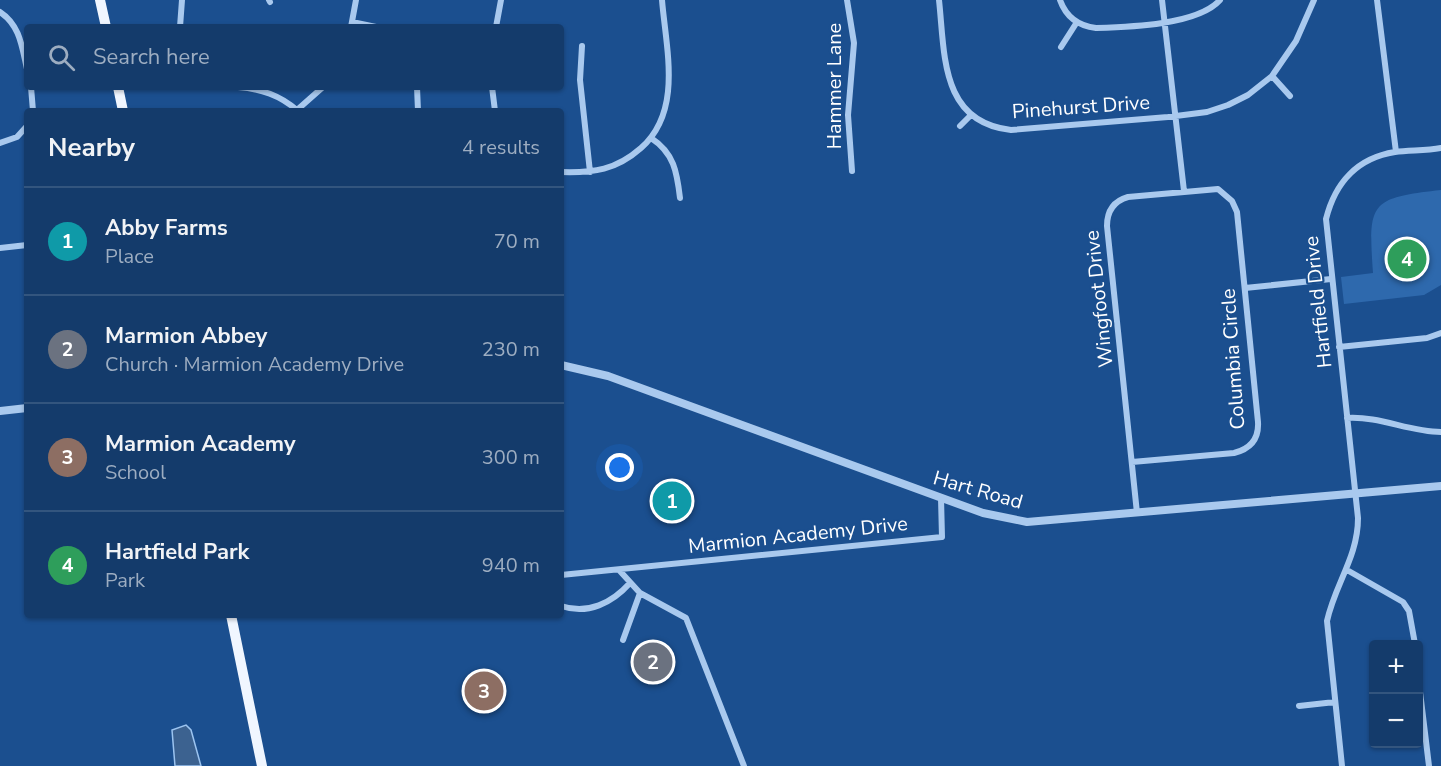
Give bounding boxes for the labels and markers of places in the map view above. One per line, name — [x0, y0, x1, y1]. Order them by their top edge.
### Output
pin: 4 — [1388, 236, 1426, 282]
pin: 1 — [652, 478, 692, 524]
pin: 2 — [634, 640, 672, 684]
pin: 3 — [464, 668, 504, 714]

